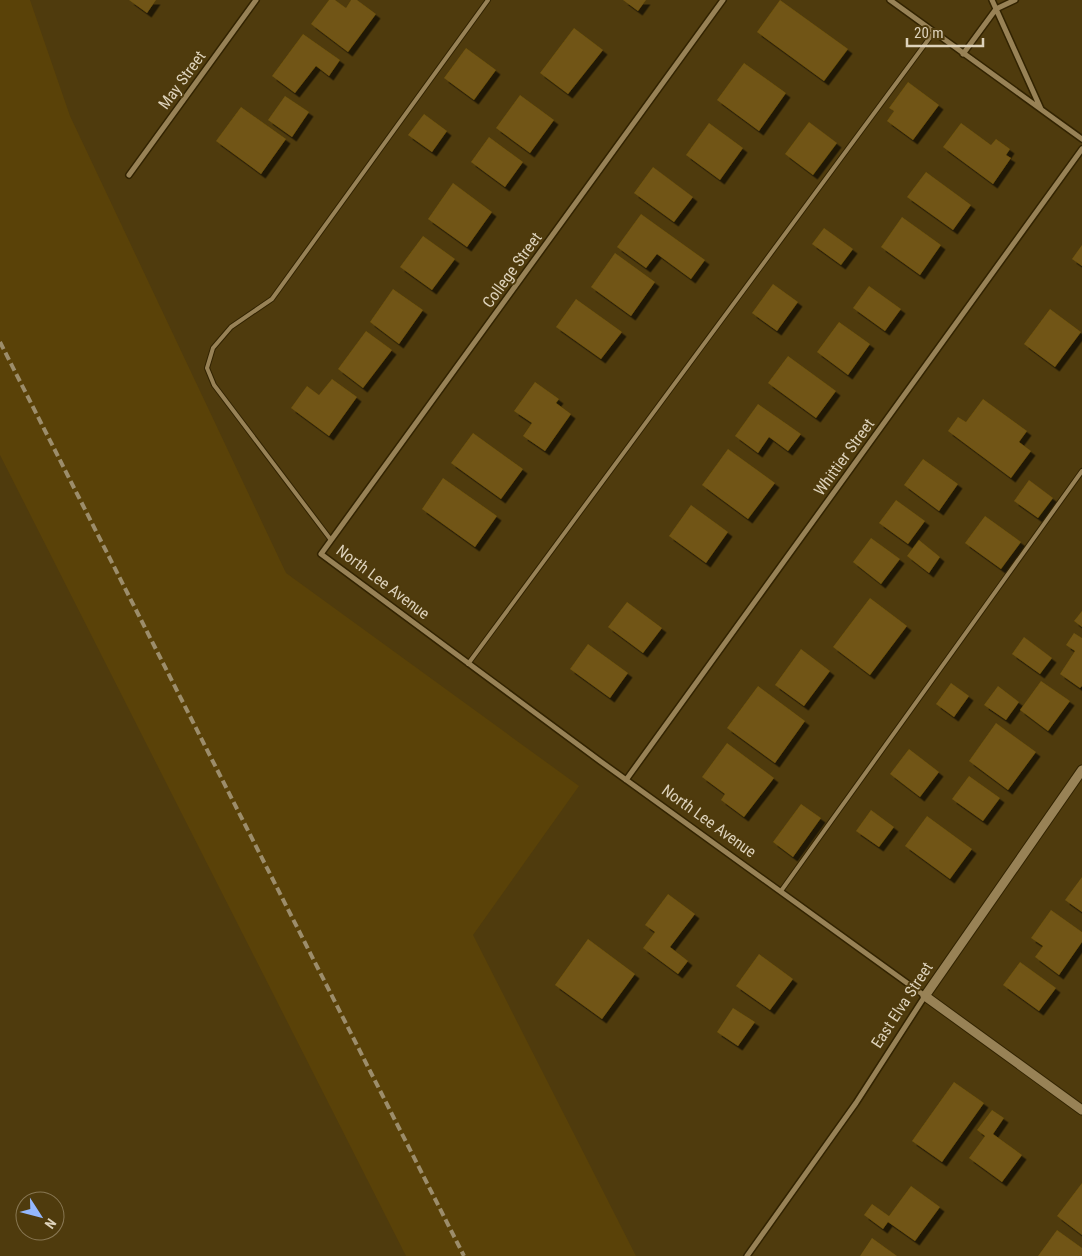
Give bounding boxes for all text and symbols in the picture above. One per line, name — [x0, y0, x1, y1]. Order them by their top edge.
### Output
scale bar — [907, 15, 983, 47]
text: 20 m — [914, 24, 944, 42]
street label: May Street — [154, 47, 210, 113]
street label: College Street — [478, 228, 546, 311]
street label: Whittier Street — [810, 415, 878, 499]
street label: North Lee Avenue — [333, 541, 433, 623]
street label: North Lee Avenue — [658, 780, 760, 862]
street label: East Elva Street — [867, 958, 937, 1051]
north arrow — [15, 1191, 65, 1241]
text: N — [42, 1215, 60, 1232]

